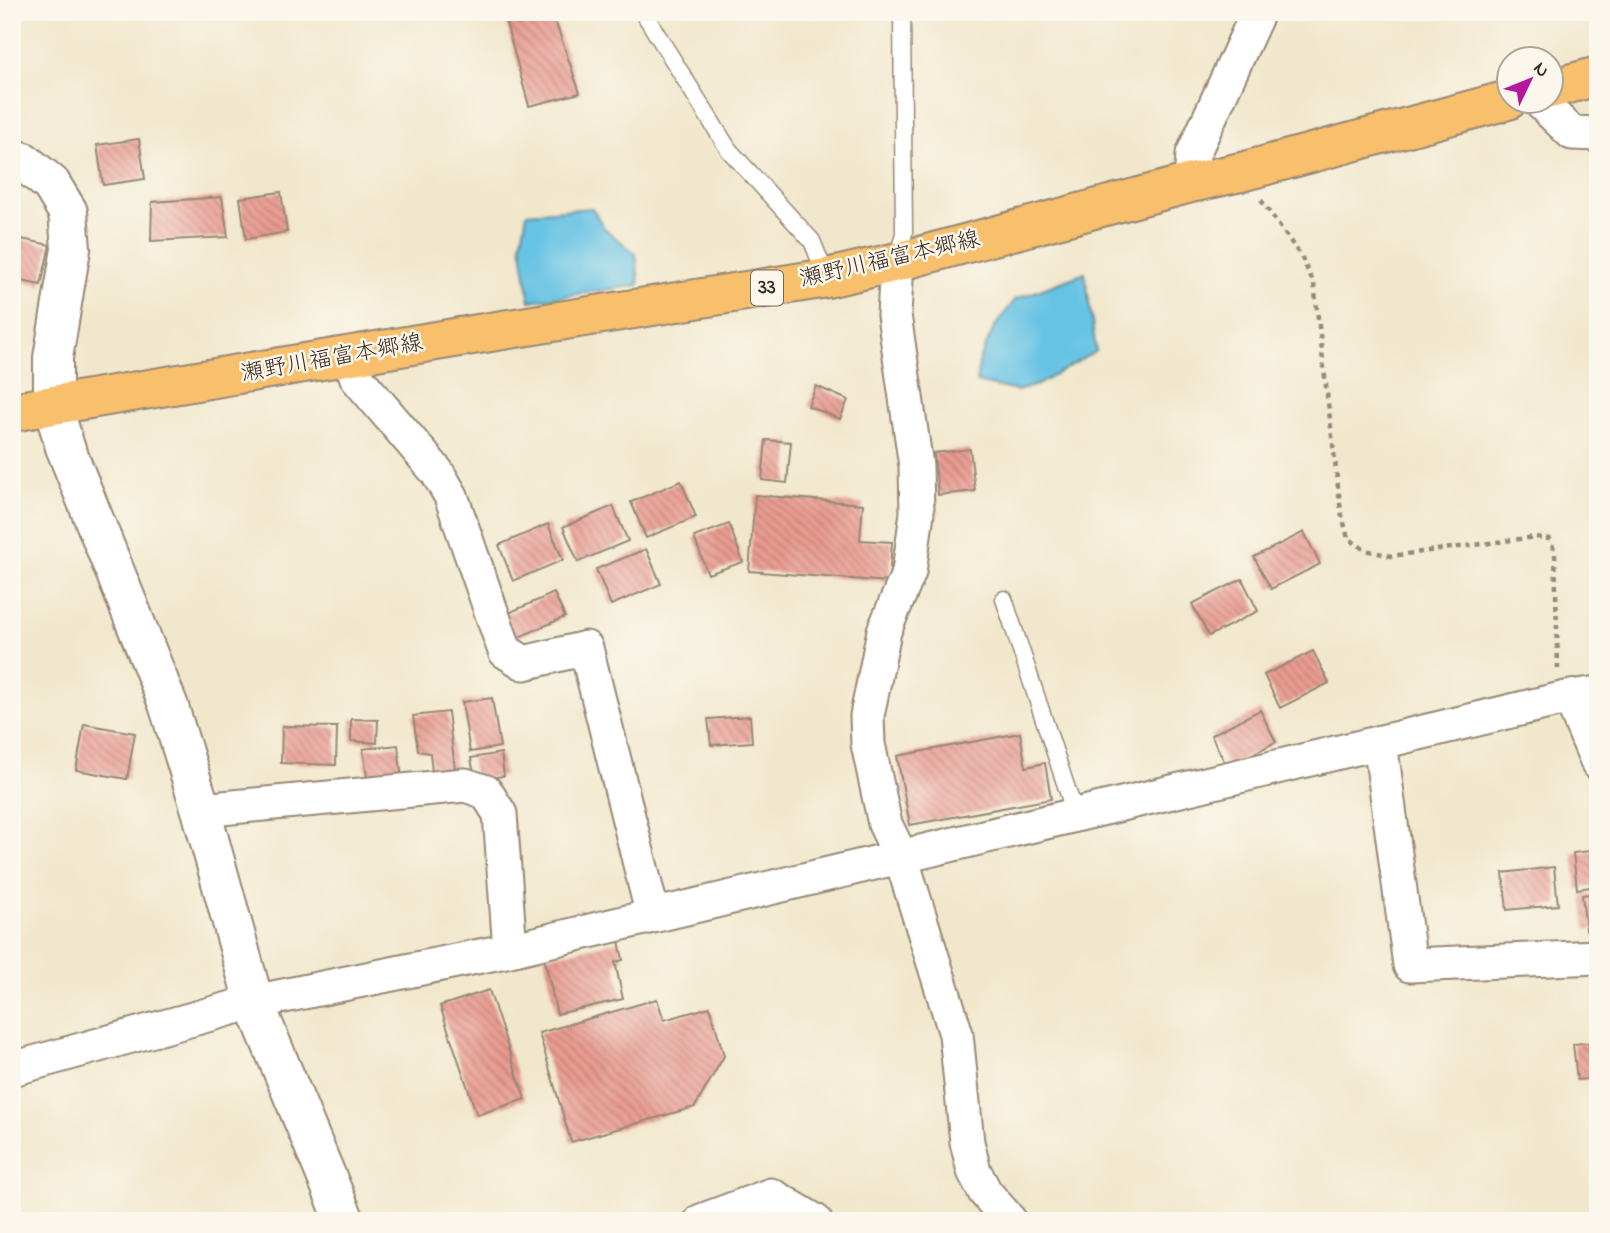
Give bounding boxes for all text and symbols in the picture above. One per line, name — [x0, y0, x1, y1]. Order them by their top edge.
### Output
north arrow — [1494, 46, 1564, 116]
text: N — [1526, 56, 1555, 84]
street label: 瀬野川福富本郷線 — [797, 223, 983, 297]
road number: 33 — [751, 270, 783, 306]
street label: 瀬野川福富本郷線 — [239, 327, 425, 391]

